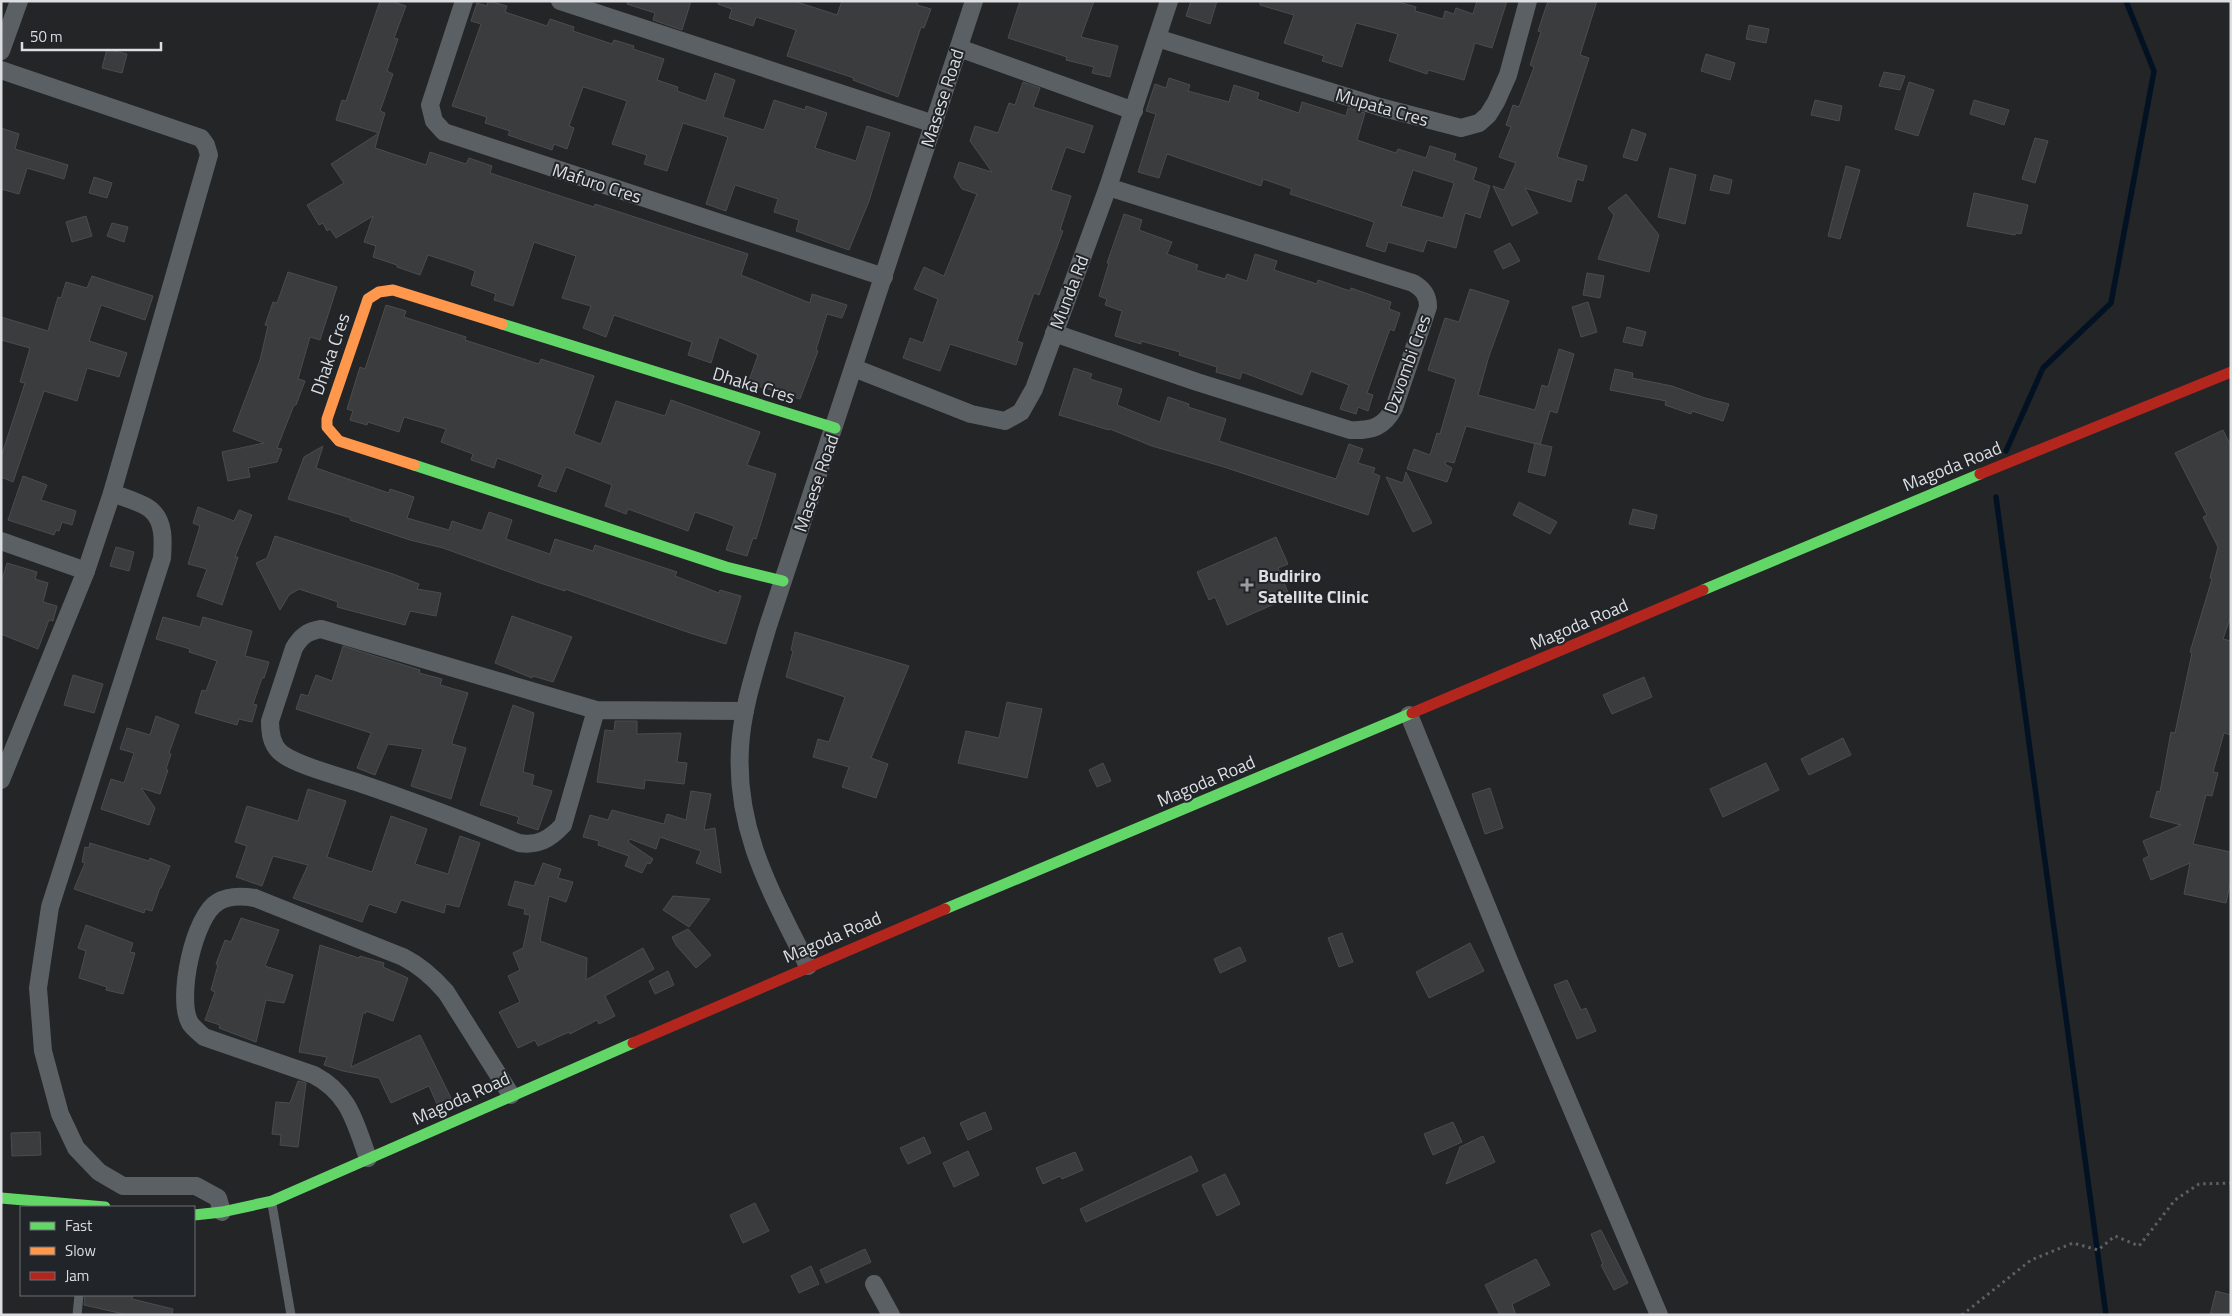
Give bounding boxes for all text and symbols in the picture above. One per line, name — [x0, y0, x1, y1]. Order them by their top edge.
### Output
scale bar — [22, 20, 161, 52]
text: 50 m — [30, 25, 63, 48]
street label: Masese Road — [913, 45, 971, 151]
street label: Mupata Cres — [1332, 81, 1432, 133]
street label: Mafuro Cres — [549, 156, 645, 210]
street label: Munda Rd — [1043, 251, 1095, 333]
street label: Dhaka Cres — [303, 309, 357, 399]
street label: Dzvombi Cres — [1377, 311, 1437, 417]
street label: Dhaka Cres — [709, 360, 799, 410]
street label: Masese Road — [787, 430, 845, 536]
street label: Magoda Road — [1899, 434, 2005, 498]
place label: Budiriro Satellite Clinic — [1258, 562, 1369, 610]
marker: Budiriro Satellite Clinic — [1240, 578, 1254, 592]
street label: Magoda Road — [1526, 591, 1632, 657]
street label: Magoda Road — [1153, 748, 1259, 814]
street label: Magoda Road — [779, 904, 885, 970]
street label: Magoda Road — [408, 1064, 514, 1132]
legend — [20, 1206, 195, 1296]
text: Fast — [65, 1214, 93, 1237]
text: Slow — [65, 1239, 96, 1262]
text: Jam — [65, 1264, 89, 1287]

